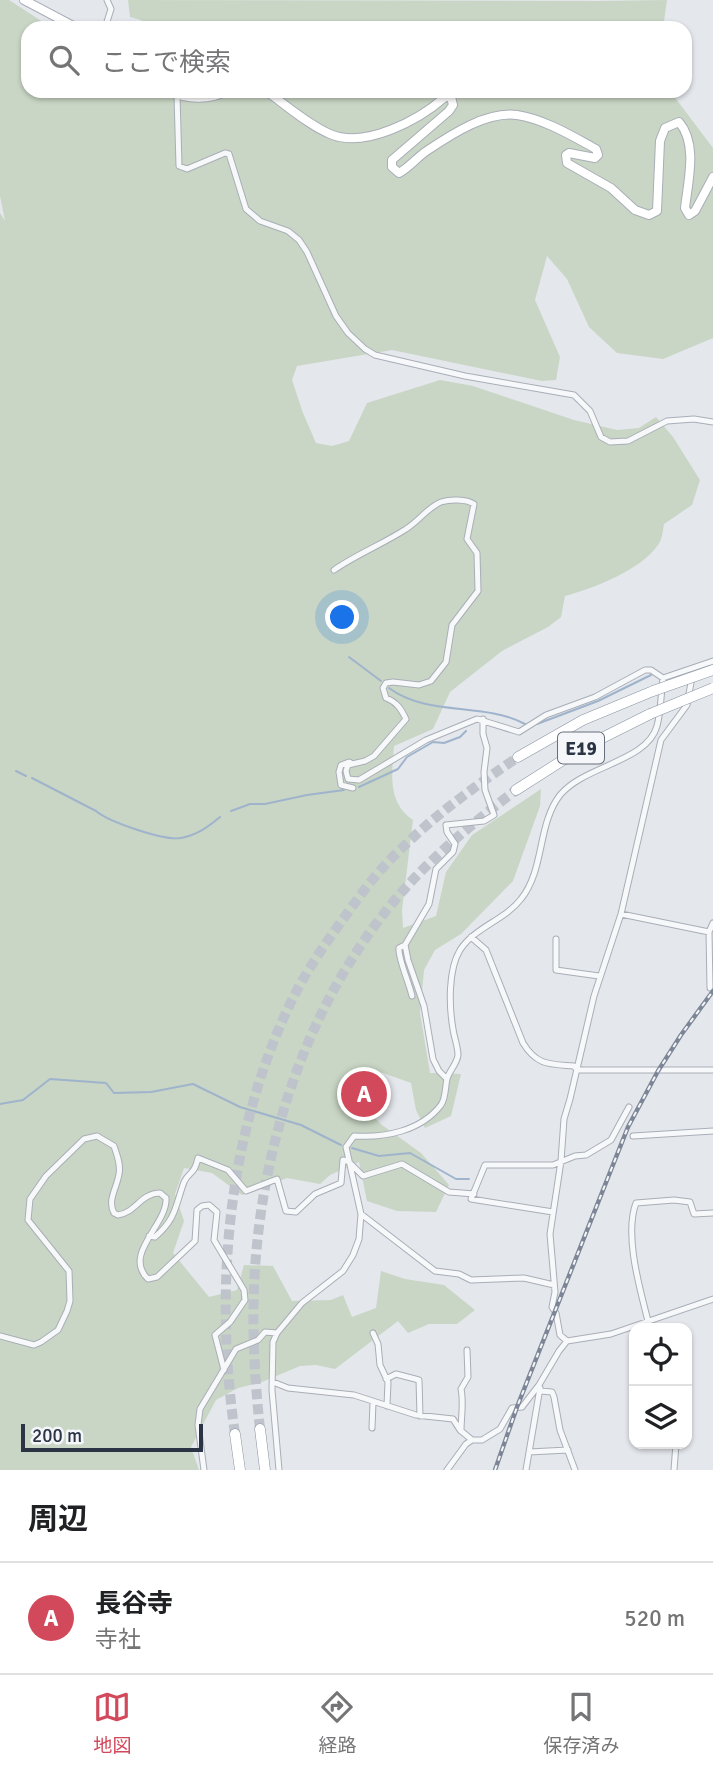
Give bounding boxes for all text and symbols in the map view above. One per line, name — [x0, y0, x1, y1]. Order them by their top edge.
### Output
search box — [21, 21, 692, 98]
icon: search — [45, 41, 83, 79]
text: ここで検索 — [101, 47, 231, 79]
your location — [325, 600, 359, 634]
road number: E19 — [558, 733, 604, 764]
pin: A — [341, 1068, 387, 1120]
map controls — [629, 1323, 692, 1449]
button: locate — [629, 1323, 692, 1386]
button: layers — [629, 1386, 692, 1449]
scale bar — [21, 1421, 203, 1453]
text: 200 m — [32, 1424, 82, 1448]
text: 周辺 — [28, 1501, 88, 1538]
text: 長谷寺 — [95, 1588, 173, 1620]
text: A — [44, 1604, 58, 1633]
text: 520 m — [624, 1604, 685, 1633]
text: 寺社 — [95, 1625, 141, 1654]
tab: 地図 — [93, 1688, 132, 1758]
tab: 経路 — [318, 1688, 357, 1758]
tab: 保存済み — [543, 1688, 620, 1758]

